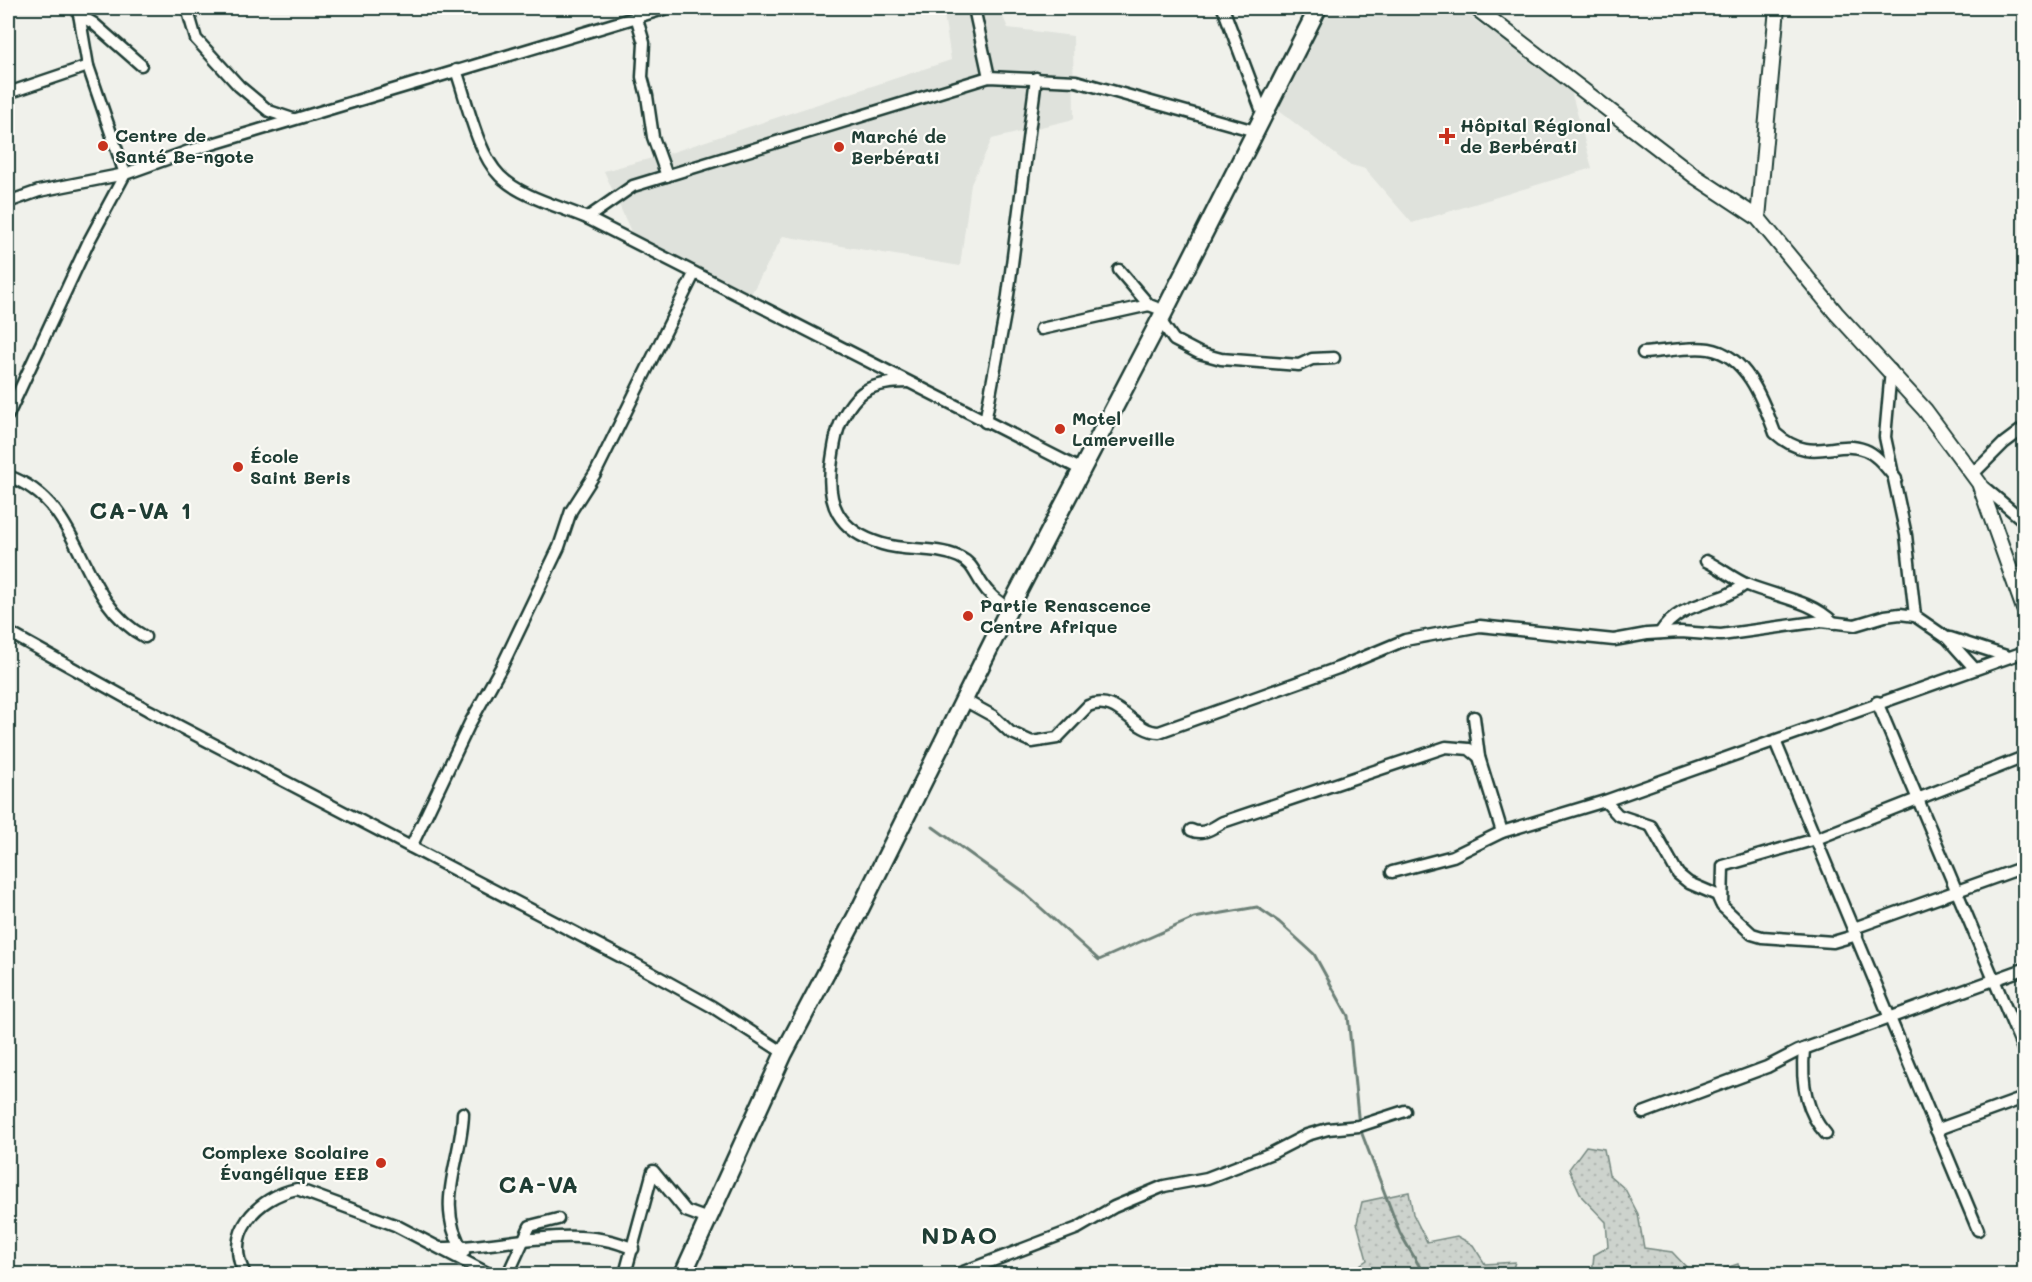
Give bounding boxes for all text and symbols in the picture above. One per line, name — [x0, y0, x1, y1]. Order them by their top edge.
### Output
place label: Hôpital Régional de Berbérati — [1460, 113, 1611, 158]
place label: Centre de Santé Be-ngote — [115, 123, 254, 168]
place label: Marché de Berbérati — [851, 124, 947, 169]
marker: Hôpital Régional de Berbérati — [1438, 127, 1456, 145]
marker: Centre de Santé Be-ngote — [96, 139, 110, 153]
marker: Marché de Berbérati — [832, 140, 846, 154]
place label: Motel Lamerveille — [1072, 406, 1175, 451]
marker: Motel Lamerveille — [1053, 422, 1067, 436]
place label: École Saint Beris — [250, 444, 351, 489]
marker: École Saint Beris — [231, 460, 245, 474]
district label: CA-VA 1 — [89, 494, 193, 525]
place label: Partie Renascence Centre Afrique — [980, 593, 1151, 638]
marker: Partie Renascence Centre Afrique — [961, 609, 975, 623]
place label: Complexe Scolaire Évangélique EEB — [202, 1140, 369, 1185]
marker: Complexe Scolaire Évangélique EEB — [374, 1156, 388, 1170]
district label: CA-VA — [498, 1168, 580, 1199]
district label: NDAO — [921, 1219, 999, 1250]

